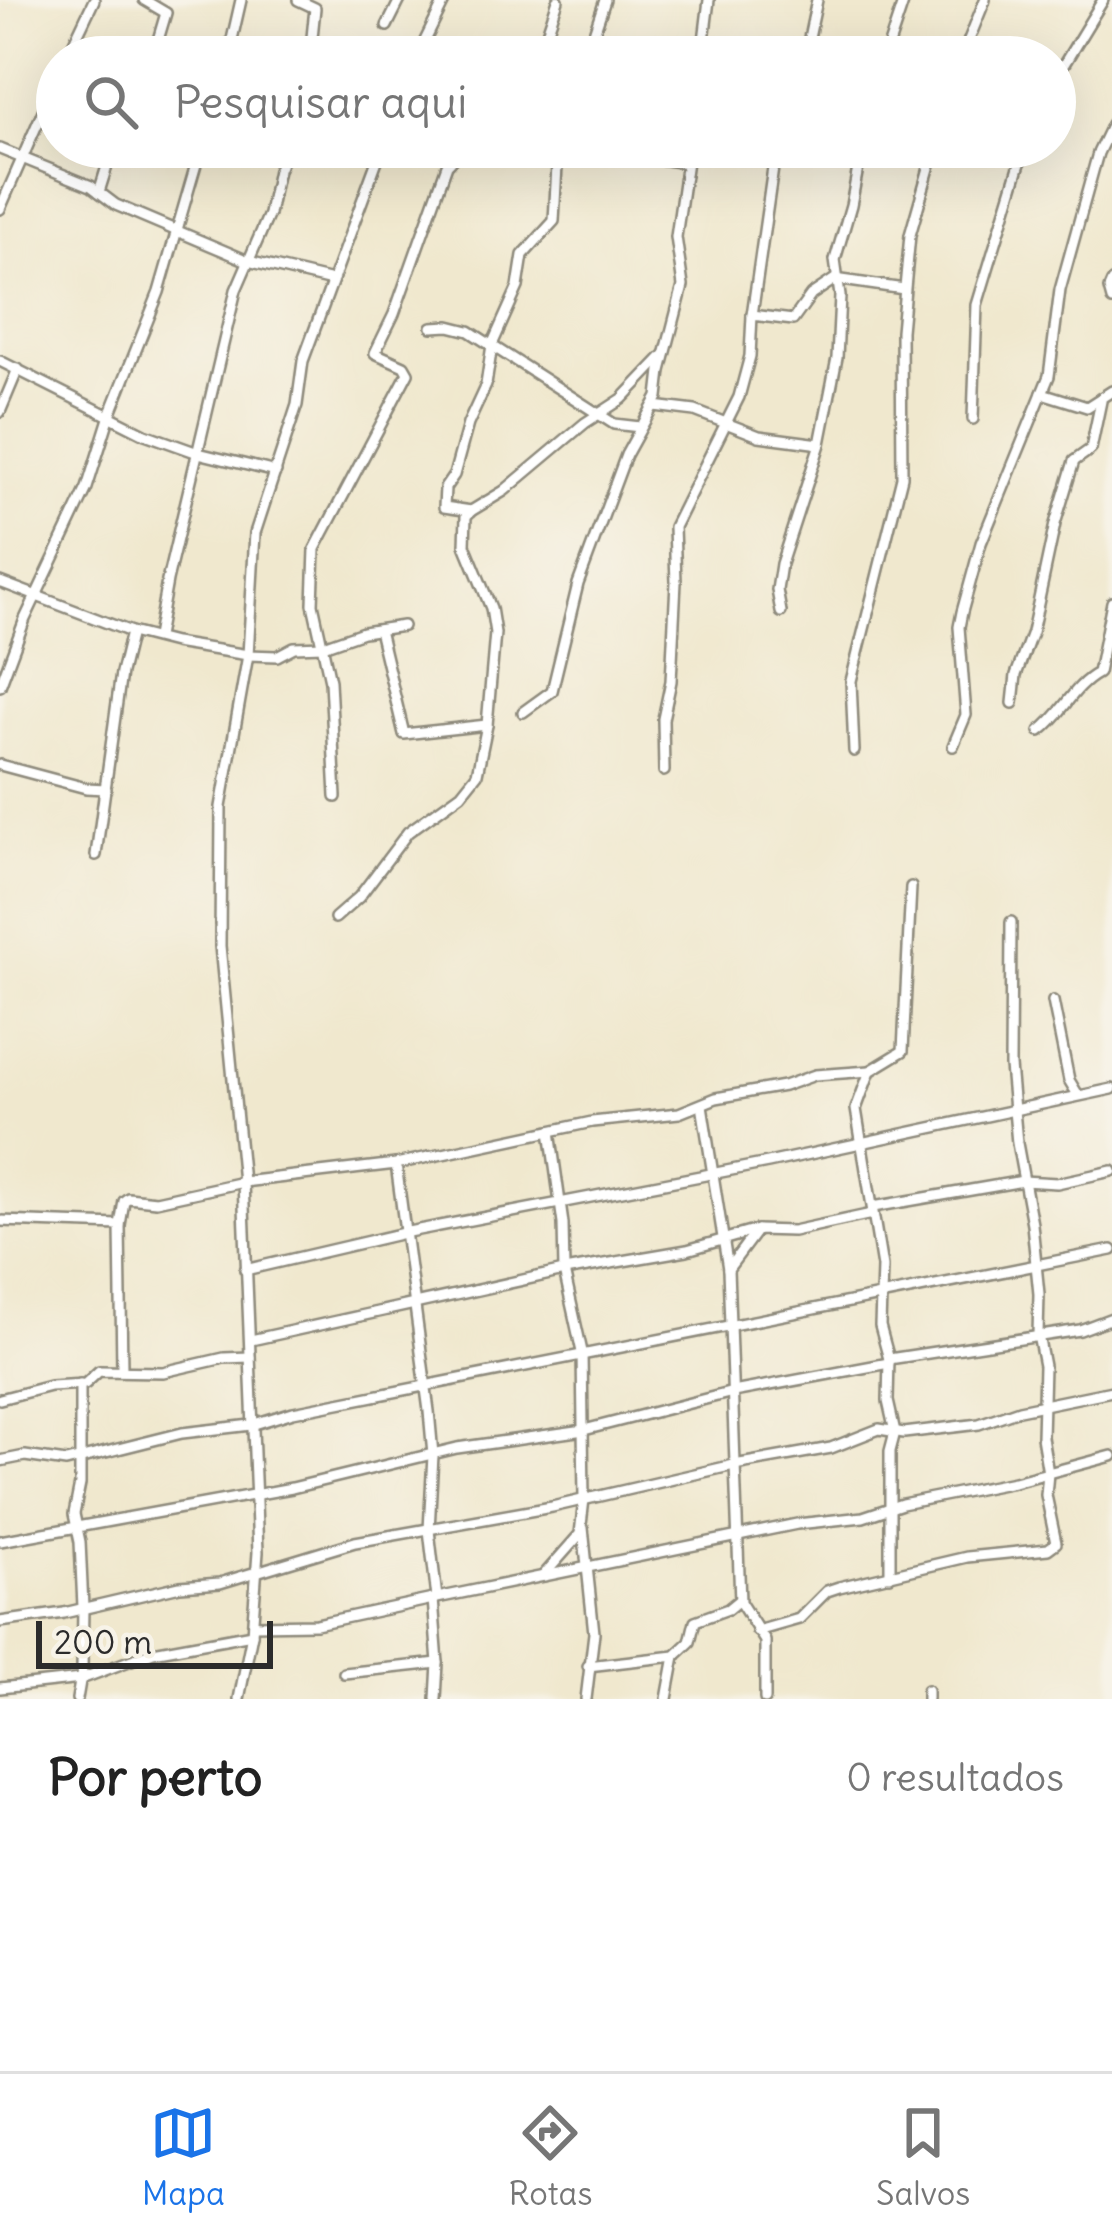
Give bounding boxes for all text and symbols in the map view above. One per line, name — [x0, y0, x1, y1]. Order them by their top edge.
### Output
search box — [36, 36, 1076, 168]
icon: search — [78, 69, 144, 135]
text: Pesquisar aqui — [174, 74, 467, 130]
scale bar — [36, 1615, 273, 1668]
text: 200 m — [54, 1621, 152, 1663]
text: Por perto — [48, 1745, 262, 1809]
text: 0 resultados — [846, 1753, 1064, 1802]
tab: Mapa — [142, 2100, 225, 2214]
tab: Rotas — [508, 2100, 592, 2214]
tab: Salvos — [876, 2100, 970, 2214]

